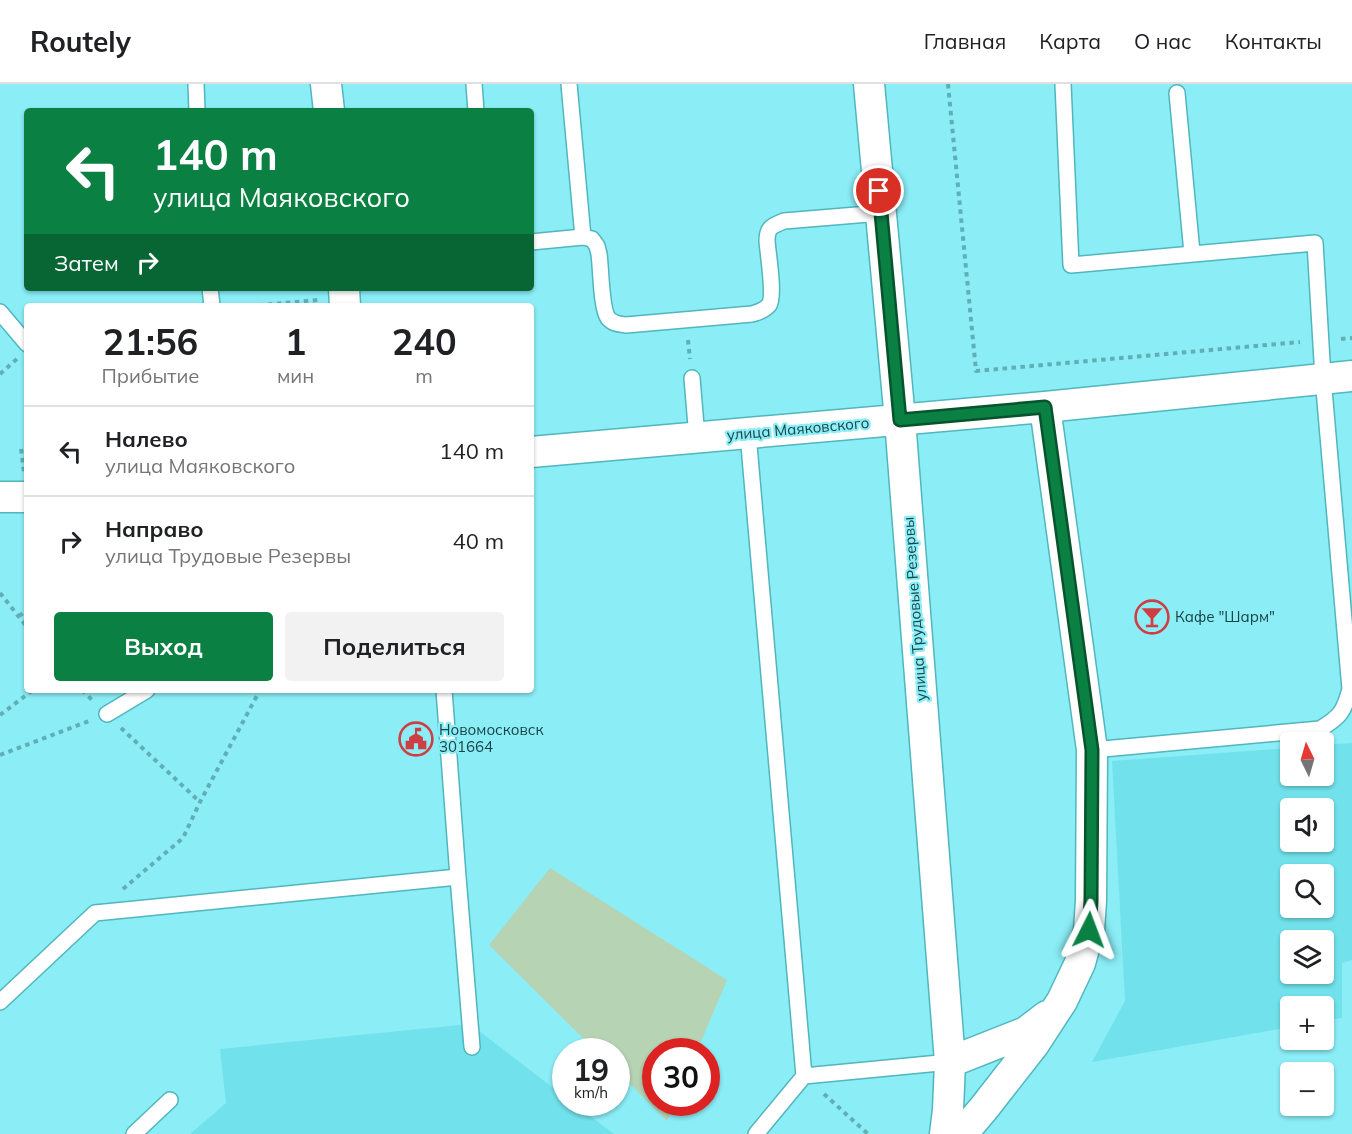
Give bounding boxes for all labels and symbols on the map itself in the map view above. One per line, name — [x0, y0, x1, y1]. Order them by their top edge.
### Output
pin — [853, 165, 904, 216]
street label: улица Маяковского — [726, 413, 870, 444]
street label: улица Трудовые Резервы — [899, 516, 930, 702]
bar icon: Кафе "Шарм" — [1134, 599, 1170, 635]
place label: Кафе "Шарм" — [1175, 607, 1275, 626]
place label: Новомосковск 301664 — [439, 720, 544, 756]
public building icon: Новомосковск 301664 — [398, 721, 434, 757]
north arrow — [1280, 732, 1334, 786]
position arrow — [1057, 898, 1121, 962]
speed limit sign: 30 — [642, 1038, 720, 1116]

